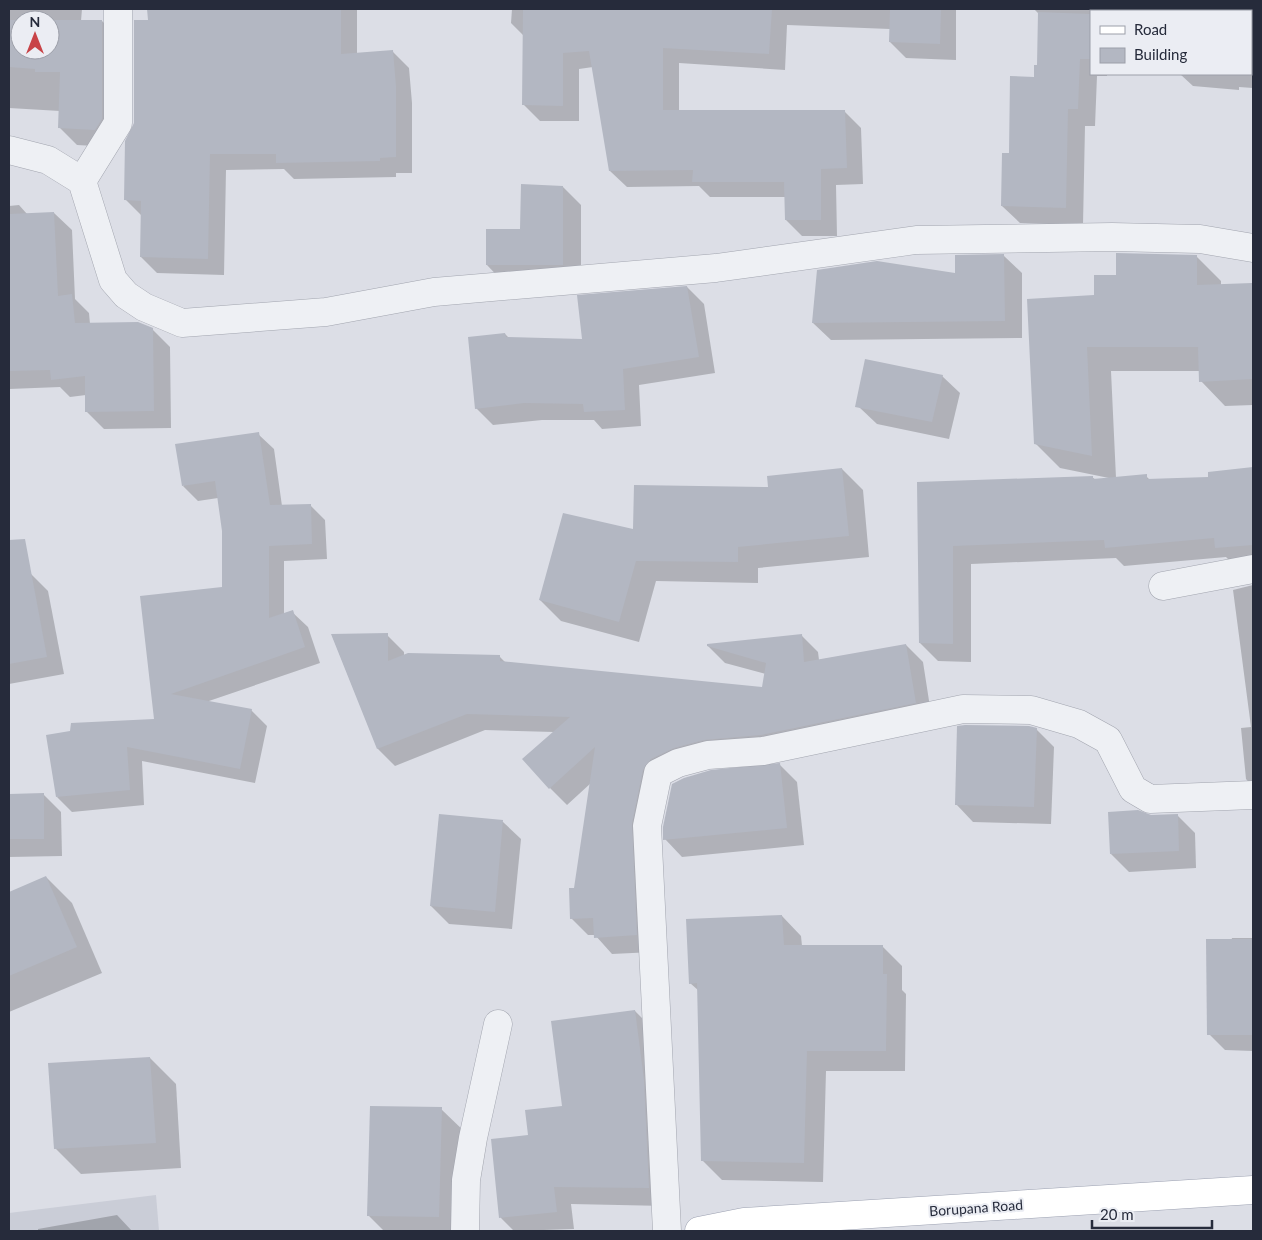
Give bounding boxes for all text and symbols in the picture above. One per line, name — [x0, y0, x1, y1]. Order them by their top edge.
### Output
north arrow — [10, 10, 60, 60]
legend — [1090, 10, 1252, 75]
text: N — [30, 13, 40, 30]
text: Road — [1134, 20, 1167, 38]
text: Building — [1134, 45, 1187, 63]
street label: Borupana Road — [928, 1196, 1023, 1219]
scale bar — [1092, 1198, 1212, 1230]
text: 20 m — [1100, 1205, 1134, 1223]

